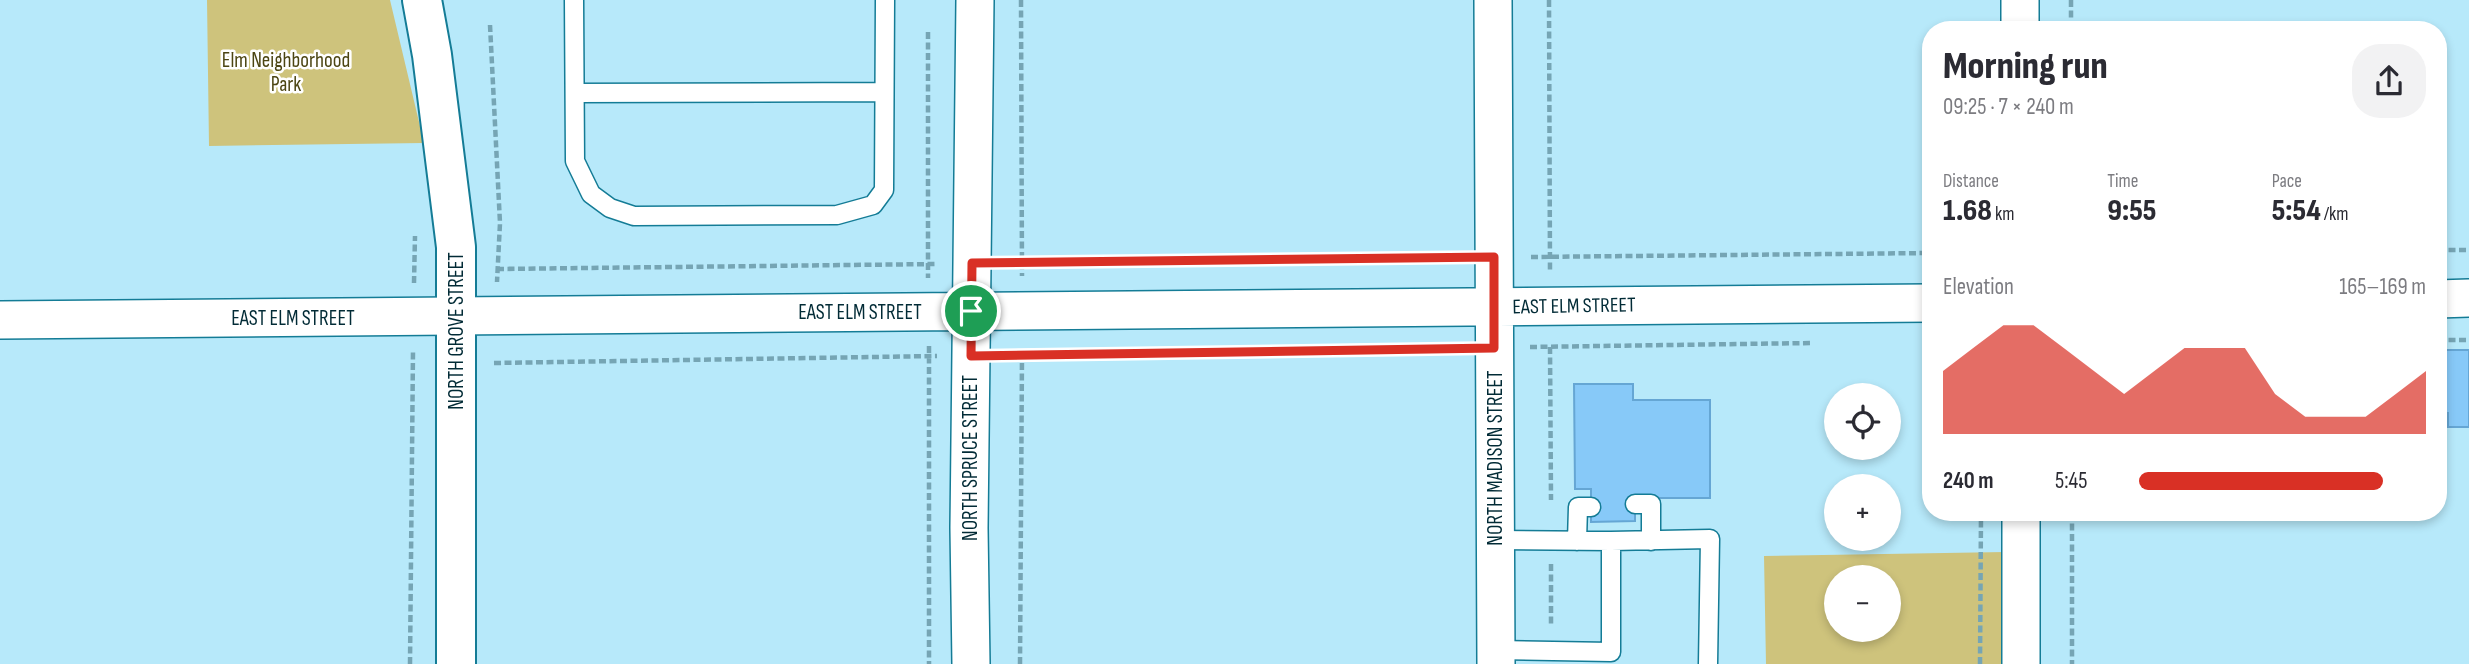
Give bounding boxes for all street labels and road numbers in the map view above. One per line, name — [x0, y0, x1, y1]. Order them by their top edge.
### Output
street label: NORTH GROVE STREET — [444, 252, 469, 410]
street label: EAST ELM STREET — [1512, 292, 1636, 320]
street label: EAST ELM STREET — [798, 300, 922, 325]
street label: EAST ELM STREET — [231, 306, 355, 331]
street label: NORTH MADISON STREET — [1483, 370, 1508, 546]
street label: NORTH SPRUCE STREET — [958, 375, 983, 541]

